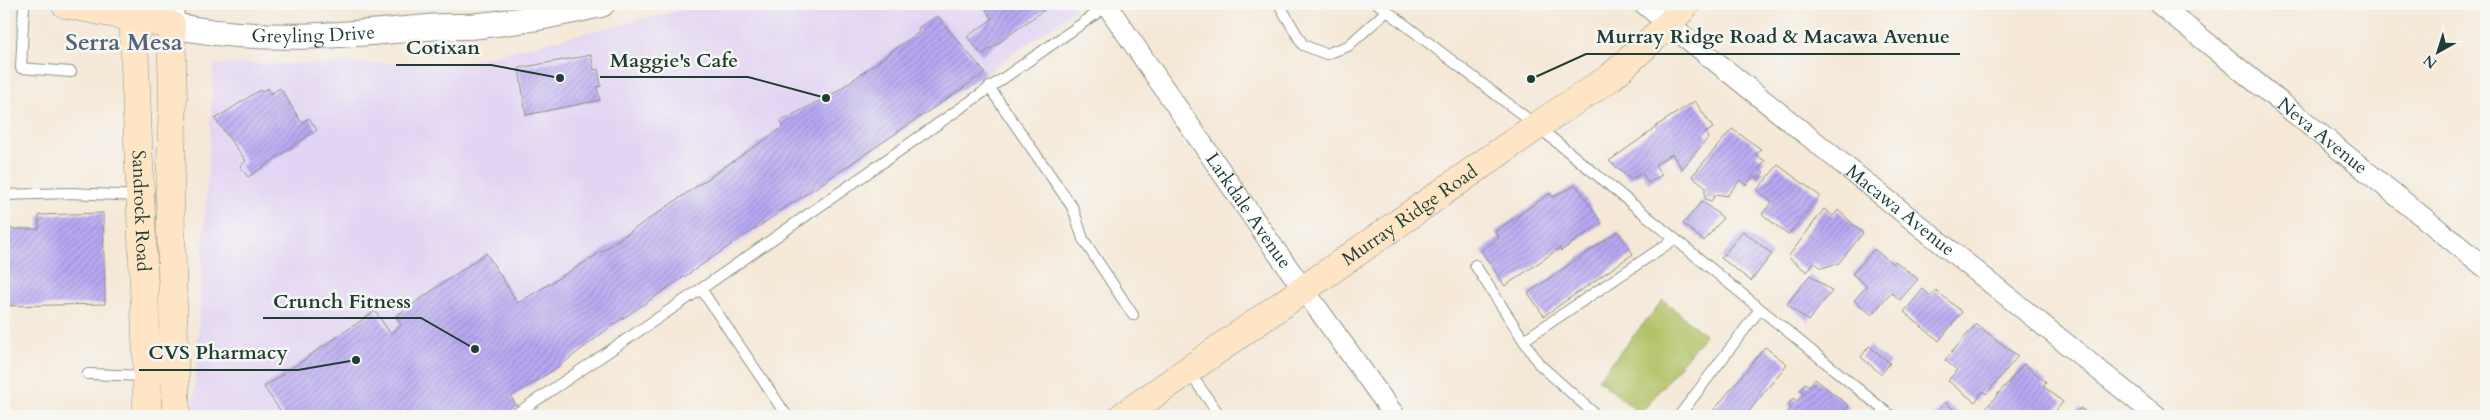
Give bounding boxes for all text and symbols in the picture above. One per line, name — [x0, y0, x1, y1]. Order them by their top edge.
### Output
street label: Greyling Drive — [251, 19, 376, 49]
callout: Murray Ridge Road & Macawa Avenue — [1586, 19, 1960, 54]
text: Murray Ridge Road & Macawa Avenue — [1596, 23, 1950, 50]
district label: Serra Mesa — [65, 26, 183, 59]
north arrow — [2412, 28, 2462, 78]
callout: Cotixan — [396, 30, 491, 65]
text: Cotixan — [406, 34, 480, 61]
callout: Maggie's Cafe — [600, 42, 748, 77]
text: Maggie's Cafe — [610, 47, 738, 74]
text: N — [2419, 51, 2441, 73]
street label: Neva Avenue — [2272, 91, 2373, 180]
street label: Larkdale Avenue — [1199, 148, 1298, 274]
street label: Sandrock Road — [125, 150, 156, 272]
street label: Macawa Avenue — [1840, 158, 1960, 262]
street label: Murray Ridge Road — [1337, 159, 1483, 272]
callout: Crunch Fitness — [263, 283, 421, 318]
text: Crunch Fitness — [273, 288, 411, 315]
callout: CVS Pharmacy — [139, 335, 298, 370]
text: CVS Pharmacy — [148, 339, 288, 366]

